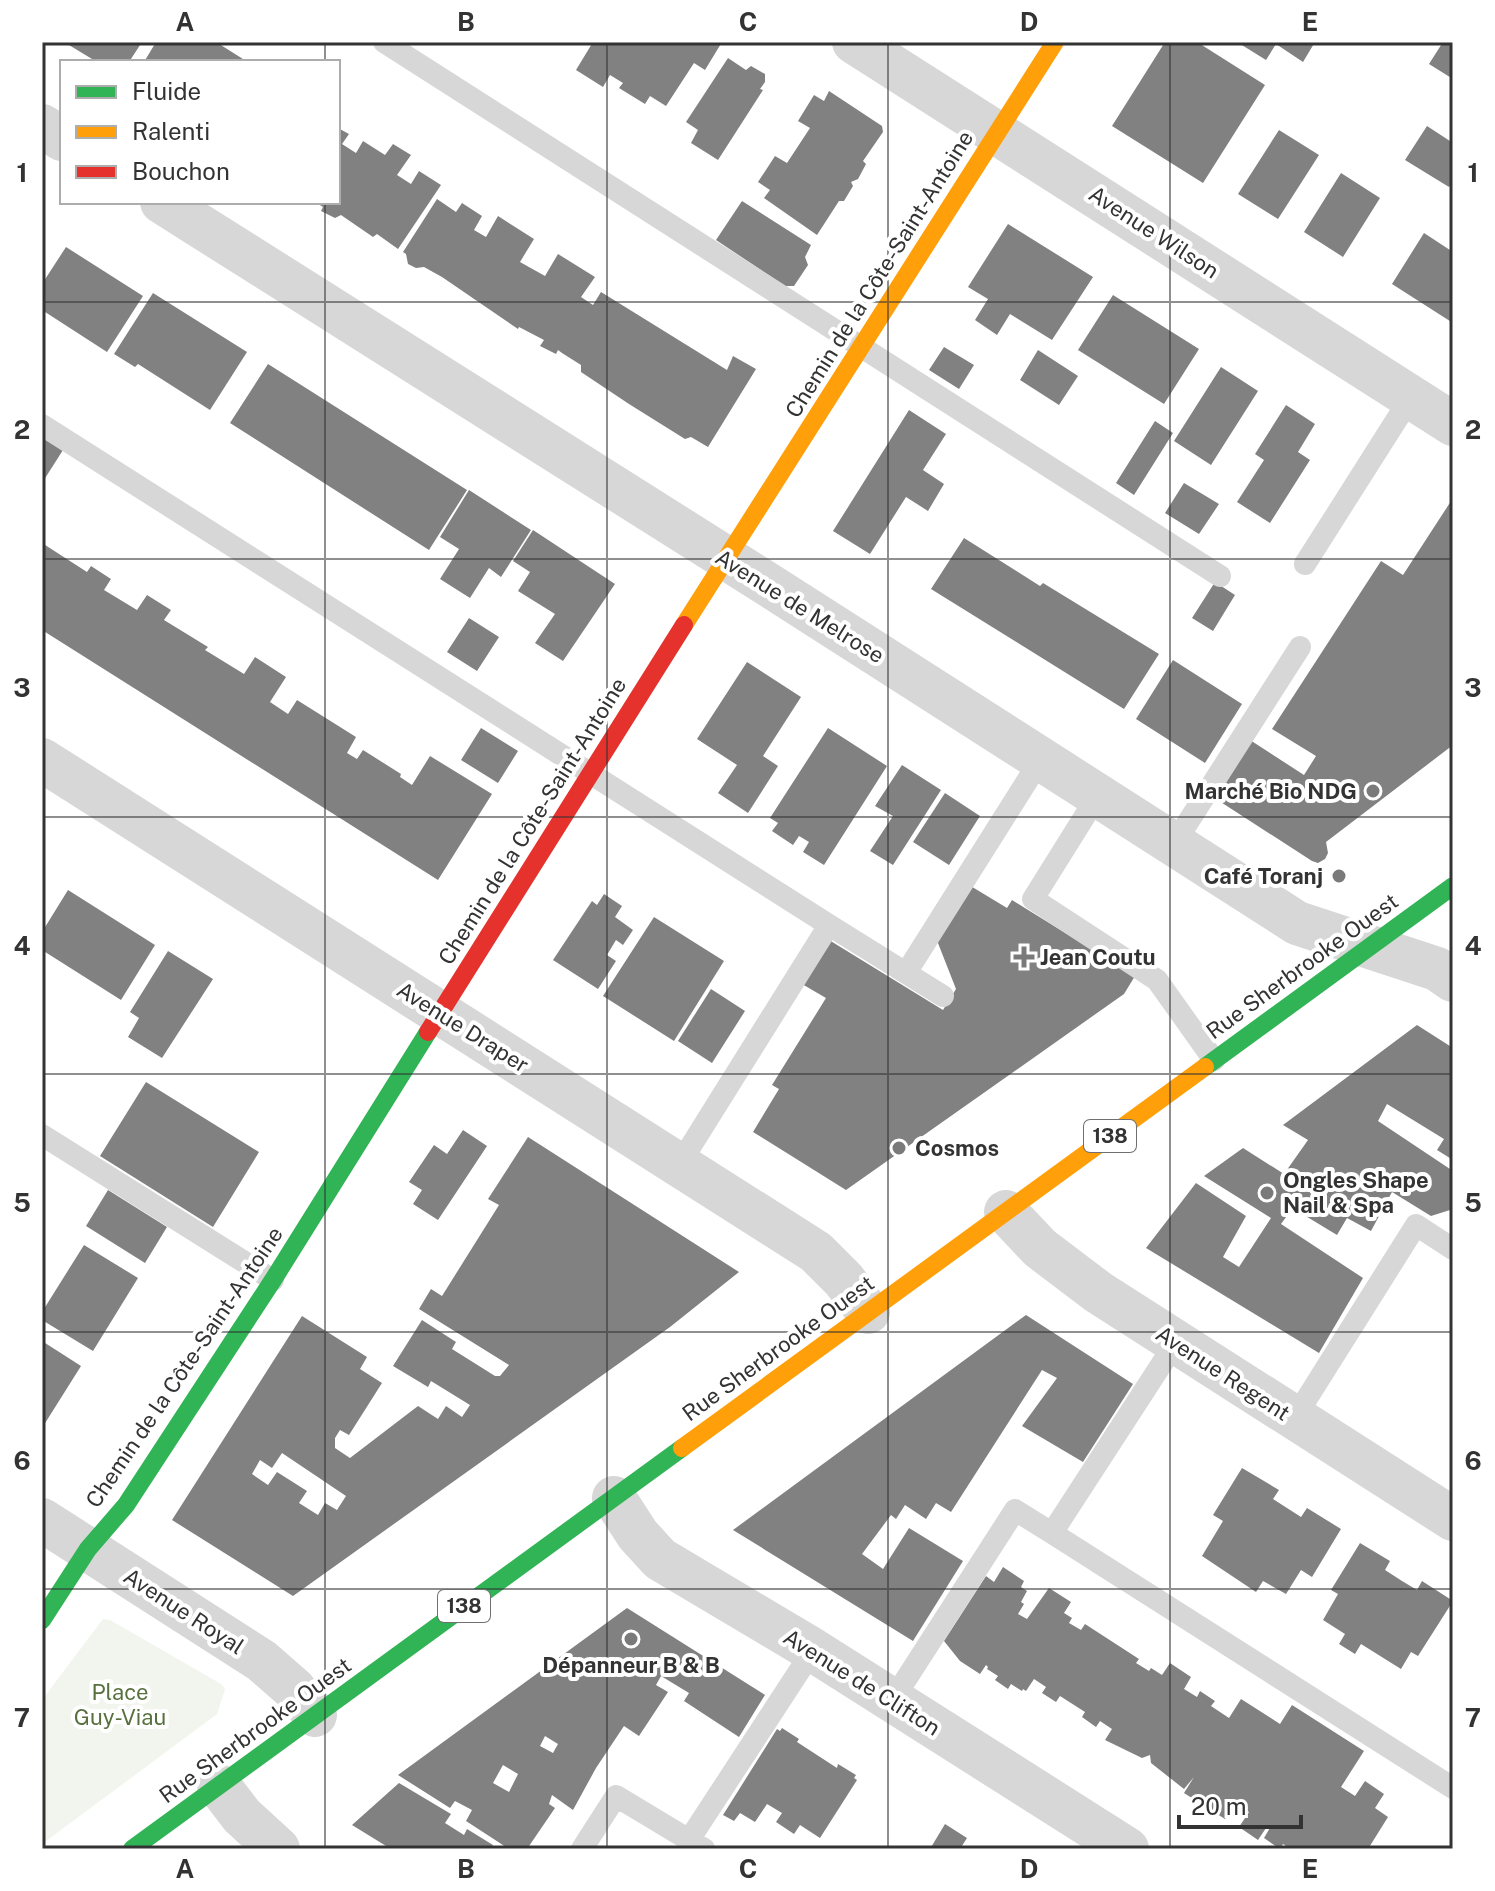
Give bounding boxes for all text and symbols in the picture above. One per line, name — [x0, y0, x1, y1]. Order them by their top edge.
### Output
text: A — [176, 6, 195, 37]
text: B — [457, 6, 475, 37]
text: C — [739, 6, 757, 37]
text: D — [1020, 6, 1038, 37]
text: E — [1302, 6, 1318, 37]
legend — [60, 60, 340, 204]
text: Fluide — [132, 77, 201, 105]
text: Ralenti — [132, 117, 210, 145]
street label: Chemin de la Côte-Saint-Antoine — [780, 126, 978, 422]
text: 1 — [16, 157, 28, 188]
text: Bouchon — [132, 157, 230, 185]
text: 1 — [1467, 157, 1479, 188]
street label: Avenue Wilson — [1084, 180, 1224, 284]
text: 2 — [14, 414, 30, 445]
text: 2 — [1465, 414, 1481, 445]
street label: Avenue de Melrose — [711, 544, 889, 668]
text: 3 — [13, 672, 31, 703]
text: 3 — [1464, 672, 1482, 703]
street label: Chemin de la Côte-Saint-Antoine — [433, 673, 631, 969]
place label: Marché Bio NDG — [1185, 778, 1357, 804]
marker: Marché Bio NDG — [1364, 782, 1382, 800]
place label: Café Toranj — [1204, 863, 1323, 889]
marker: Café Toranj — [1330, 867, 1348, 885]
street label: Rue Sherbrooke Ouest — [1201, 888, 1403, 1044]
text: 4 — [13, 930, 31, 961]
text: 4 — [1464, 930, 1482, 961]
place label: Jean Coutu — [1040, 944, 1156, 970]
marker: Jean Coutu — [1015, 948, 1033, 966]
street label: Avenue Draper — [392, 976, 534, 1078]
road number: 138 — [1084, 1120, 1136, 1152]
place label: Cosmos — [915, 1135, 999, 1161]
marker: Cosmos — [890, 1139, 908, 1157]
place label: Ongles Shape Nail & Spa — [1283, 1167, 1429, 1218]
marker: Ongles Shape Nail & Spa — [1258, 1184, 1276, 1202]
text: 5 — [13, 1187, 31, 1218]
text: 5 — [1464, 1187, 1482, 1218]
street label: Chemin de la Côte-Saint-Antoine — [80, 1222, 288, 1512]
street label: Rue Sherbrooke Ouest — [677, 1270, 879, 1426]
street label: Avenue Regent — [1151, 1320, 1295, 1426]
text: 6 — [13, 1445, 31, 1476]
text: 6 — [1464, 1445, 1482, 1476]
street label: Avenue Royal — [119, 1563, 249, 1659]
road number: 138 — [438, 1590, 490, 1622]
street label: Avenue de Clifton — [779, 1623, 945, 1741]
marker: Dépanneur B & B — [622, 1630, 640, 1648]
street label: Rue Sherbrooke Ouest — [154, 1652, 356, 1808]
place label: Dépanneur B & B — [542, 1652, 720, 1678]
park label: Place Guy-Viau — [74, 1679, 166, 1730]
text: 7 — [14, 1702, 30, 1733]
text: 7 — [1465, 1702, 1481, 1733]
scale bar — [1179, 1779, 1301, 1829]
text: 20 m — [1191, 1792, 1247, 1820]
text: A — [176, 1853, 195, 1884]
text: B — [457, 1853, 475, 1884]
text: C — [739, 1853, 757, 1884]
text: D — [1020, 1853, 1038, 1884]
text: E — [1302, 1853, 1318, 1884]

